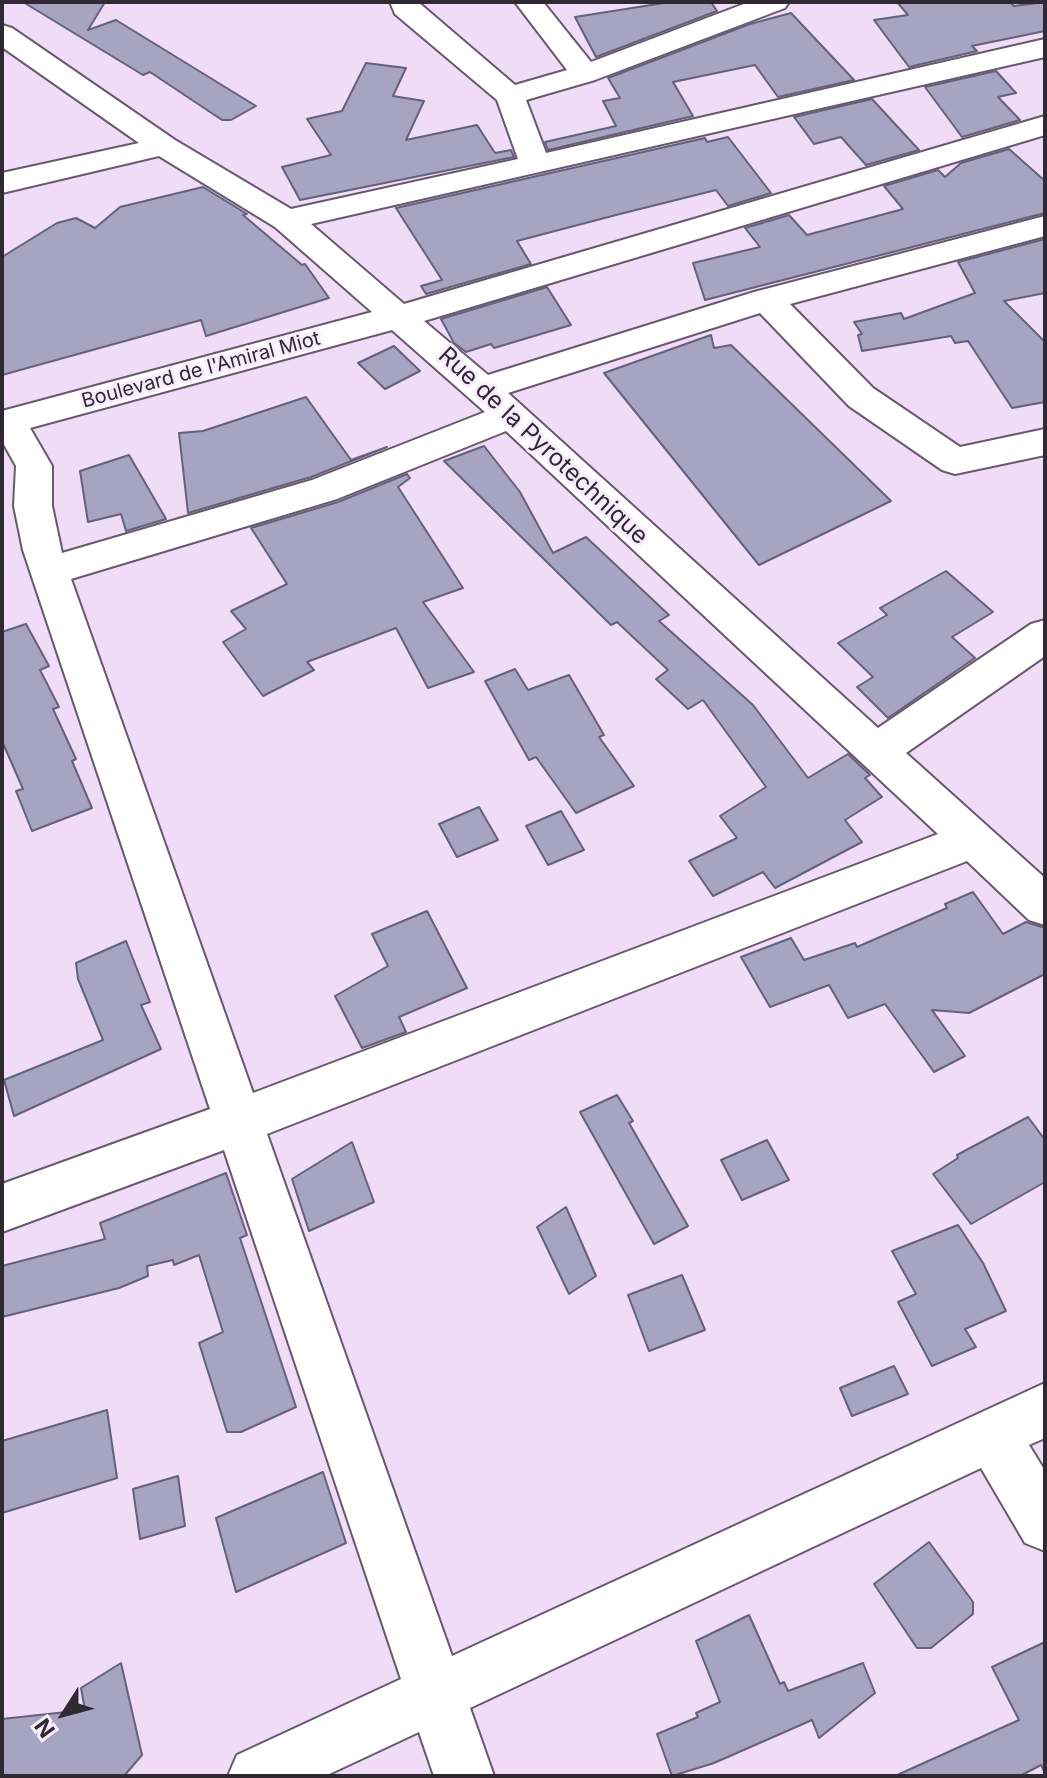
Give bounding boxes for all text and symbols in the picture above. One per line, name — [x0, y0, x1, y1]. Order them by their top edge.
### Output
street label: Boulevard de l'Amiral Miot — [79, 327, 323, 413]
street label: Rue de la Pyrotechnique — [432, 341, 654, 551]
north arrow — [24, 1674, 104, 1754]
text: N — [29, 1714, 60, 1743]

